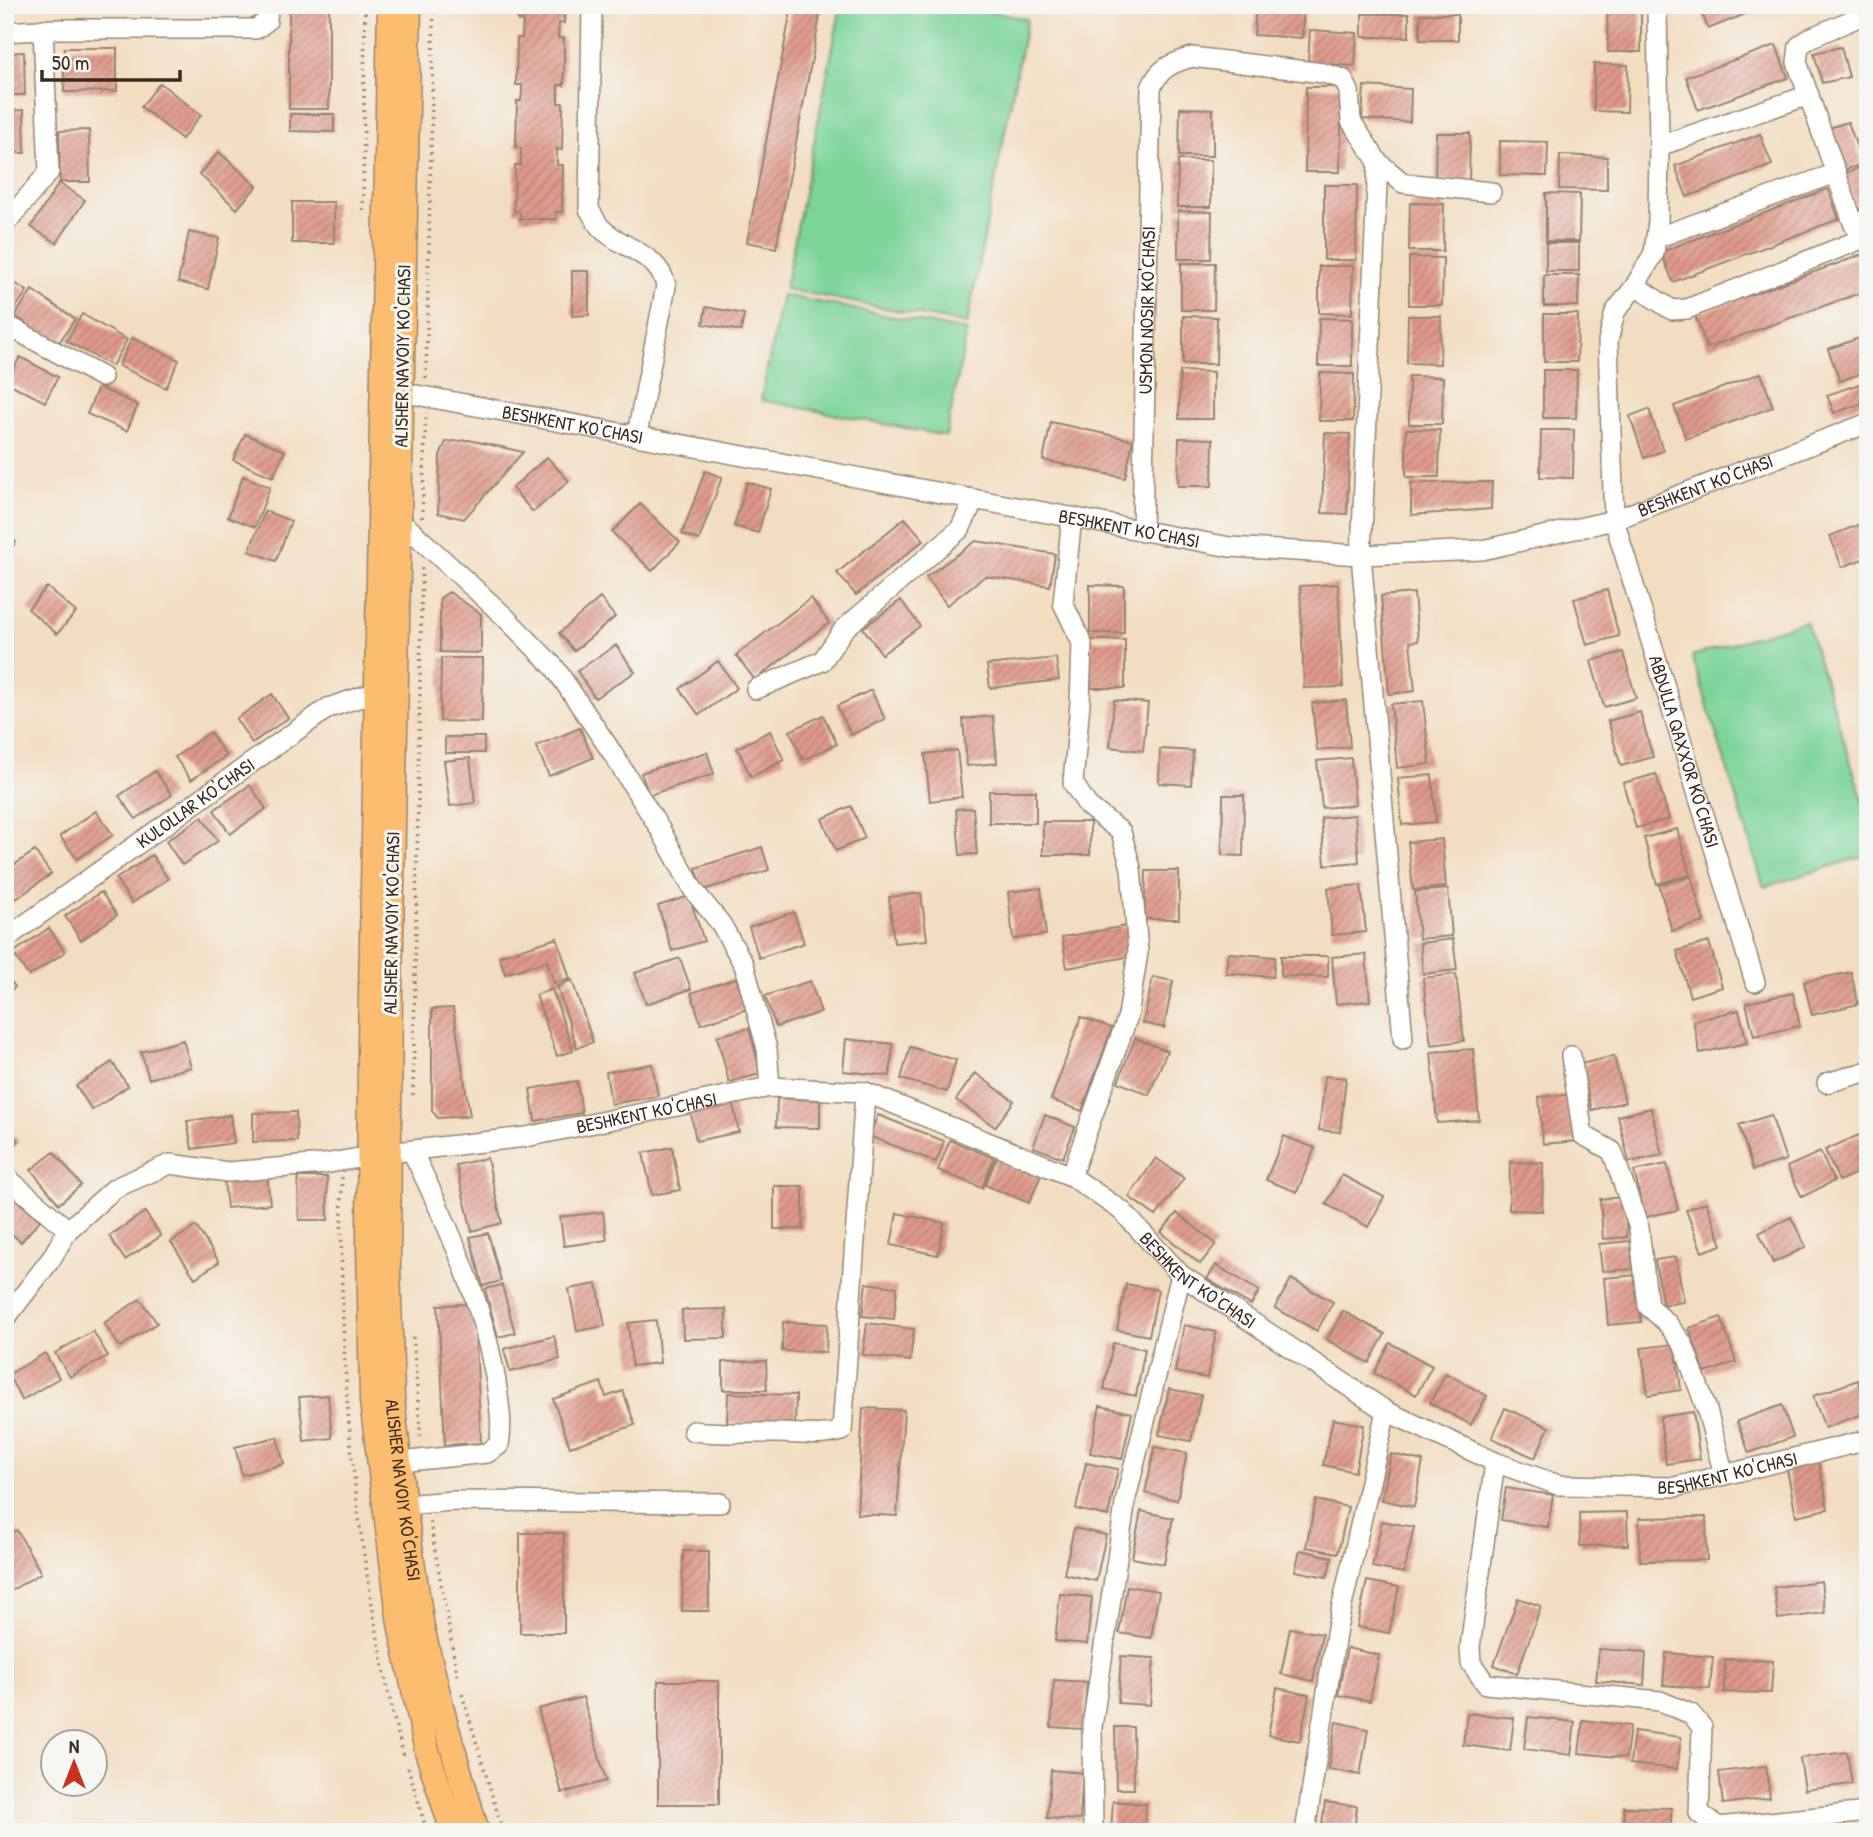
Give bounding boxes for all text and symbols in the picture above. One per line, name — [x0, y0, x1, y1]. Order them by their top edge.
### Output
scale bar — [42, 38, 180, 82]
text: 50 m — [52, 48, 89, 77]
street label: USMON NOSIR KO'CHASI — [1132, 226, 1161, 394]
street label: ALISHER NAVOIY KO'CHASI — [387, 264, 417, 448]
street label: BESHKENT KO'CHASI — [500, 398, 645, 450]
street label: BESHKENT KO'CHASI — [1634, 447, 1777, 523]
street label: BESHKENT KO'CHASI — [1057, 502, 1202, 554]
street label: ABDULLA QAXXOR KO'CHASI — [1643, 652, 1726, 851]
street label: KULOLLAR KO'CHASI — [131, 752, 260, 854]
street label: ALISHER NAVOIY KO'CHASI — [376, 831, 406, 1015]
street label: BESHKENT KO'CHASI — [574, 1085, 719, 1139]
street label: BESHKENT KO'CHASI — [1134, 1226, 1261, 1334]
street label: ALISHER NAVOIY KO'CHASI — [379, 1398, 428, 1583]
street label: BESHKENT KO'CHASI — [1657, 1445, 1800, 1500]
north arrow — [38, 1728, 108, 1798]
text: N — [69, 1733, 79, 1759]

